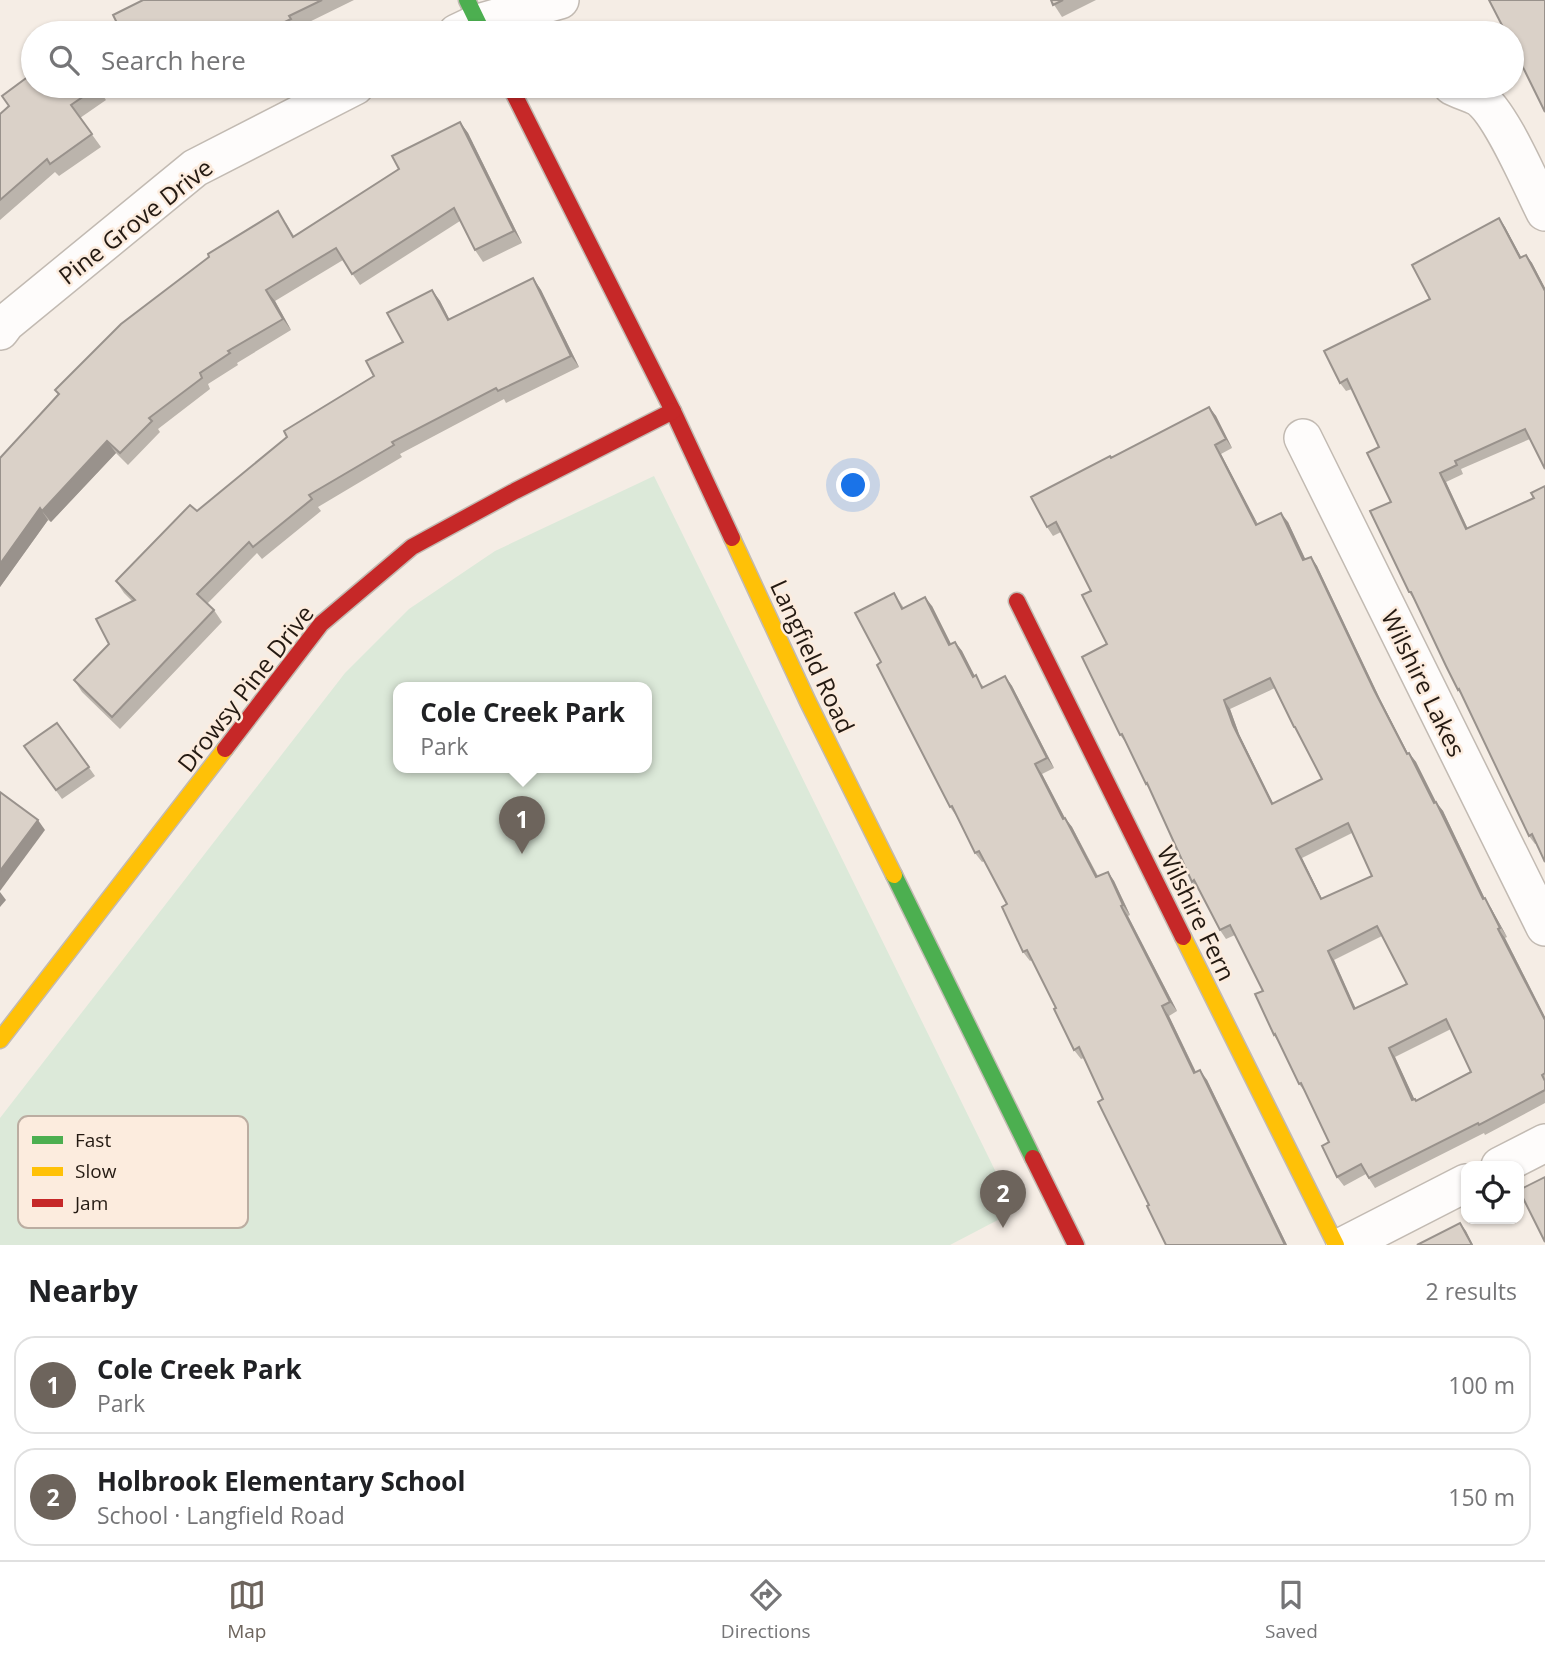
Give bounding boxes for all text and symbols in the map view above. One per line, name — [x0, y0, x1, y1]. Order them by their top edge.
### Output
search box — [21, 21, 1524, 98]
icon: search — [45, 41, 83, 79]
text: Search here — [101, 42, 246, 78]
street label: Pine Grove Drive — [51, 150, 219, 292]
your location — [836, 468, 870, 502]
street label: Langfield Road — [763, 574, 863, 738]
street label: Drowsy Pine Drive — [169, 598, 321, 778]
street label: Wilshire Lakes — [1374, 604, 1474, 762]
popup — [393, 682, 652, 773]
text: Cole Creek Park — [420, 694, 625, 730]
text: Park — [420, 730, 468, 762]
pin: 1 — [499, 796, 545, 854]
street label: Wilshire Fern — [1150, 840, 1244, 986]
legend — [18, 1116, 248, 1228]
text: Fast — [75, 1127, 111, 1153]
text: Slow — [75, 1158, 117, 1184]
map controls — [1461, 1161, 1524, 1224]
button: locate — [1461, 1161, 1524, 1224]
pin: 2 — [980, 1170, 1026, 1228]
text: Jam — [73, 1190, 108, 1216]
text: Nearby — [28, 1270, 138, 1311]
text: 2 results — [1426, 1275, 1517, 1307]
text: Cole Creek Park — [97, 1351, 302, 1387]
text: 1 — [46, 1369, 60, 1401]
text: 100 m — [1448, 1369, 1515, 1401]
text: Park — [97, 1387, 145, 1419]
text: Holbrook Elementary School — [97, 1463, 465, 1499]
text: 2 — [46, 1481, 60, 1513]
text: 150 m — [1448, 1481, 1515, 1513]
text: School · Langfield Road — [97, 1499, 345, 1531]
tab: Map — [227, 1576, 266, 1644]
tab: Directions — [721, 1576, 811, 1644]
tab: Saved — [1265, 1576, 1318, 1644]

